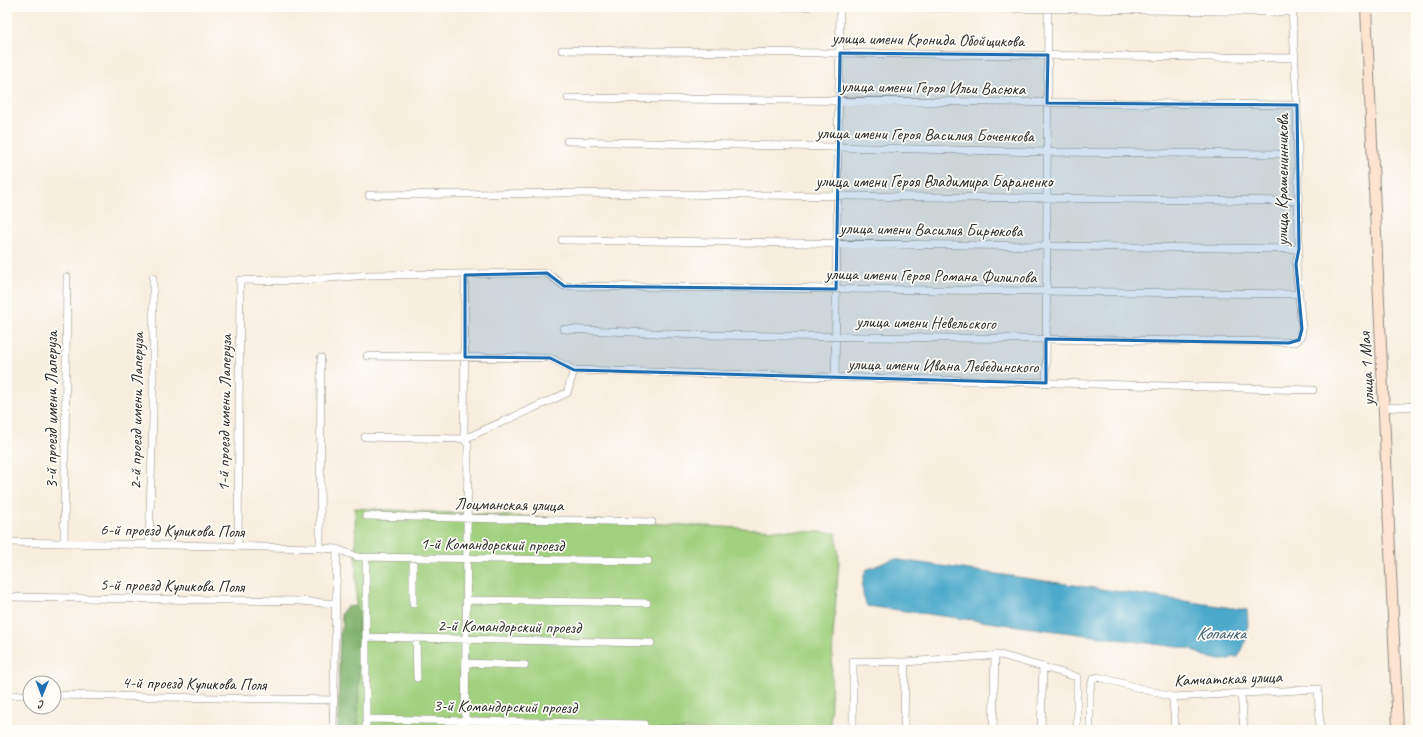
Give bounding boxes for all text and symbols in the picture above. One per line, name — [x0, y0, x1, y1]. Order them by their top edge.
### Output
street label: улица имени Кронида Обойщикова — [831, 27, 1026, 52]
street label: улица имени Героя Ильи Васюка — [840, 75, 1027, 100]
street label: улица Крашенинникова — [1272, 112, 1293, 247]
street label: улица имени Героя Василия Боченкова — [815, 122, 1035, 147]
street label: улица имени Героя Владимира Бараненко — [815, 171, 1054, 192]
street label: улица имени Василия Бирюкова — [838, 217, 1024, 242]
street label: улица имени Героя Романа Филипова — [824, 263, 1038, 288]
street label: улица имени Невельского — [855, 311, 997, 334]
street label: 3-й проезд имени Лаперуза — [41, 329, 62, 489]
street label: 2-й проезд имени Лаперуза — [125, 330, 148, 490]
street label: улица 1 Мая — [1354, 330, 1379, 407]
street label: 1-й проезд имени Лаперуза — [213, 332, 236, 492]
street label: улица имени Ивана Лебединского — [847, 353, 1039, 378]
street label: Лоцманская улица — [455, 493, 565, 516]
street label: 6-й проезд Куликова Поля — [100, 519, 246, 542]
street label: 1-й Командорский проезд — [420, 533, 566, 556]
street label: 5-й проезд Куликова Поля — [100, 574, 246, 597]
street label: 2-й Командорский проезд — [437, 615, 583, 638]
water label: Копанка — [1196, 622, 1248, 644]
street label: Камчатская улица — [1174, 666, 1284, 691]
street label: 4-й проезд Куликова Поля — [122, 672, 268, 695]
north arrow — [22, 675, 62, 715]
street label: 3-й Командорский проезд — [433, 695, 579, 718]
text: С — [37, 698, 45, 712]

